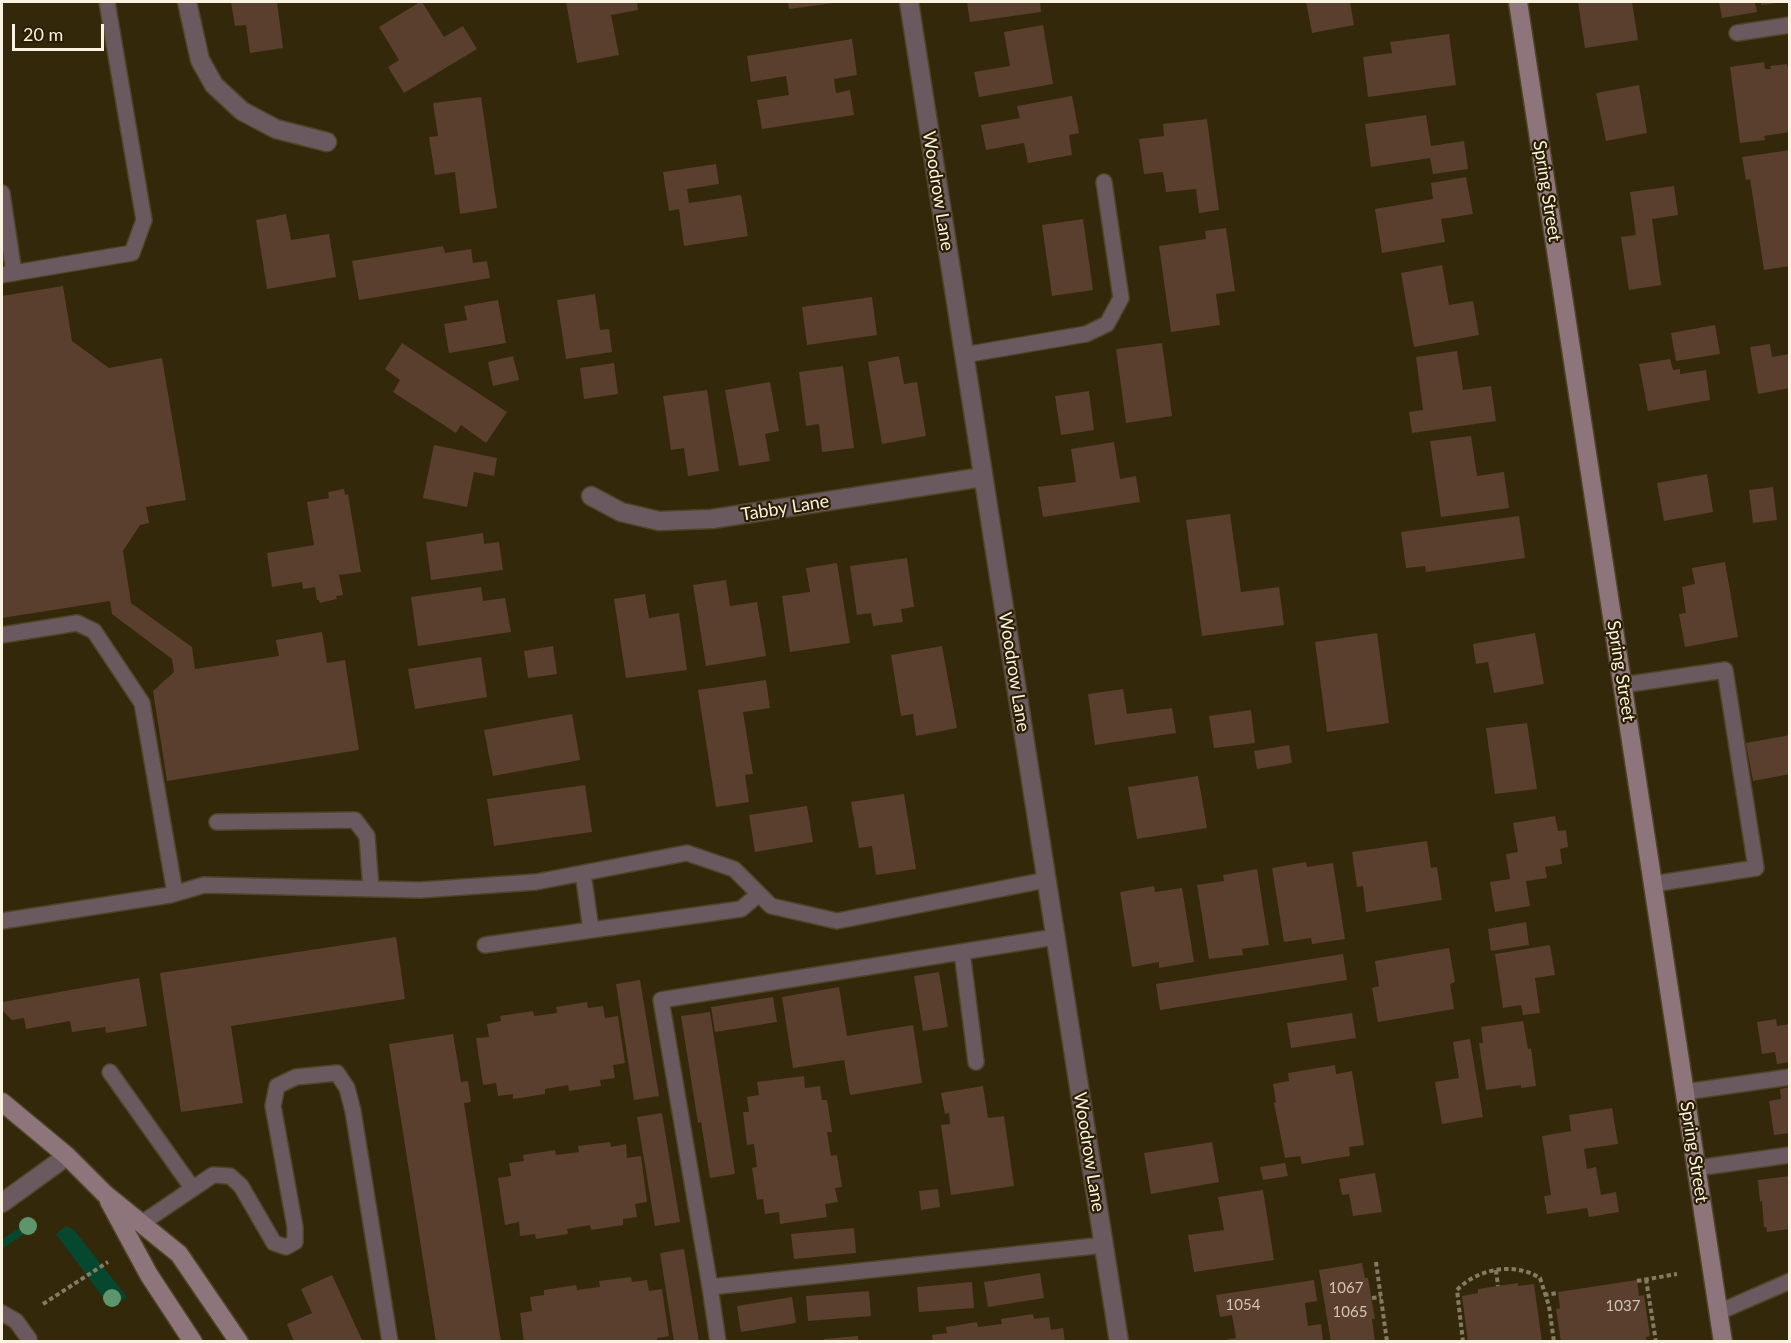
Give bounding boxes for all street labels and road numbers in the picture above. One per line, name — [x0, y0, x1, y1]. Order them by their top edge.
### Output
street label: Woodrow Lane — [918, 130, 958, 252]
street label: Spring Street — [1528, 139, 1566, 243]
street label: Tabby Lane — [739, 490, 831, 526]
street label: Woodrow Lane — [994, 611, 1034, 733]
street label: Spring Street — [1602, 619, 1640, 723]
street label: Woodrow Lane — [1069, 1091, 1109, 1213]
street label: Spring Street — [1675, 1100, 1713, 1204]

